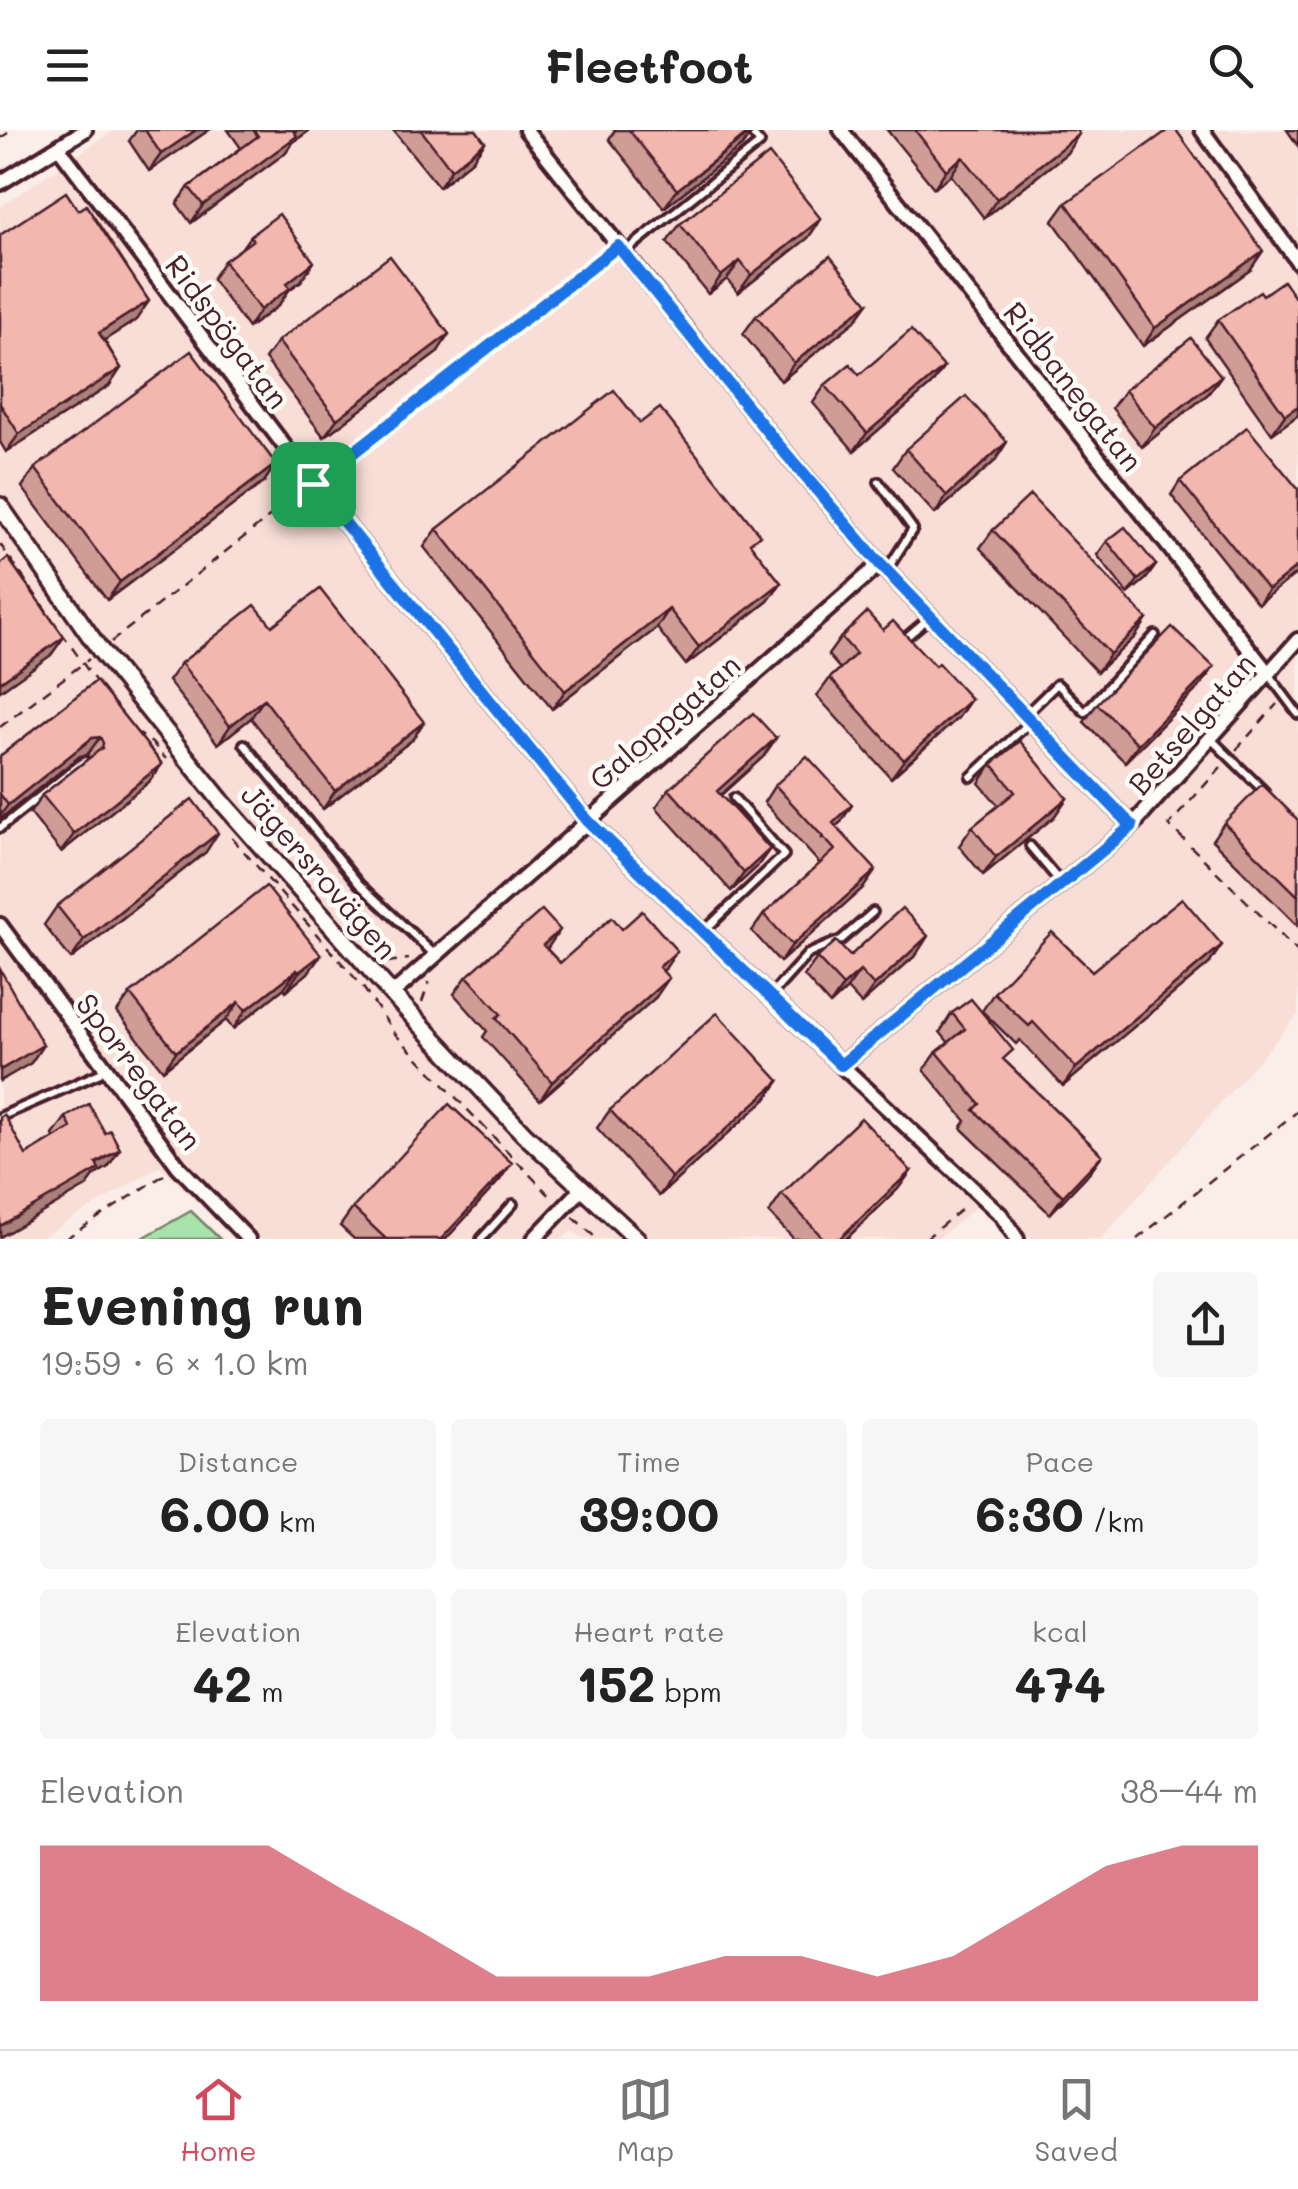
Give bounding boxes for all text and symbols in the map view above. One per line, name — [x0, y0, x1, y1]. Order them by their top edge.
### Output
text: Fleetfoot — [545, 36, 753, 94]
icon: menu — [40, 38, 95, 93]
icon: search — [1203, 38, 1258, 93]
street label: Ridspögatan — [157, 246, 299, 416]
street label: Ridbanegatan — [995, 293, 1153, 479]
pin — [271, 442, 356, 527]
icon: arrive — [286, 457, 341, 512]
street label: Galoppgatan — [580, 644, 748, 798]
street label: Betselgatan — [1118, 644, 1264, 802]
street label: Jägersrovägen — [233, 775, 407, 967]
street label: Sporregatan — [68, 984, 212, 1158]
text: Evening run — [40, 1267, 364, 1339]
button: share — [1153, 1272, 1258, 1377]
text: 19:59 · 6 × 1.0 km — [40, 1341, 308, 1383]
text: Distance — [178, 1443, 298, 1479]
text: Time — [617, 1443, 681, 1479]
text: Pace — [1026, 1443, 1094, 1479]
text: 6.00 — [160, 1479, 270, 1545]
text: 39:00 — [579, 1479, 719, 1545]
text: 6:30 — [975, 1479, 1084, 1545]
text: km — [270, 1503, 316, 1539]
text: /km — [1084, 1503, 1145, 1539]
text: Elevation — [175, 1613, 301, 1649]
text: Heart rate — [573, 1613, 725, 1649]
text: kcal — [1032, 1613, 1088, 1649]
text: 42 — [193, 1649, 252, 1715]
text: 152 — [576, 1649, 655, 1715]
text: 474 — [1014, 1649, 1106, 1715]
text: m — [252, 1673, 283, 1709]
text: bpm — [655, 1673, 722, 1709]
text: Elevation — [40, 1769, 184, 1811]
text: 38–44 m — [1120, 1769, 1258, 1811]
tab: Home — [180, 2072, 256, 2168]
tab: Map — [617, 2072, 674, 2168]
tab: Saved — [1035, 2072, 1118, 2168]

